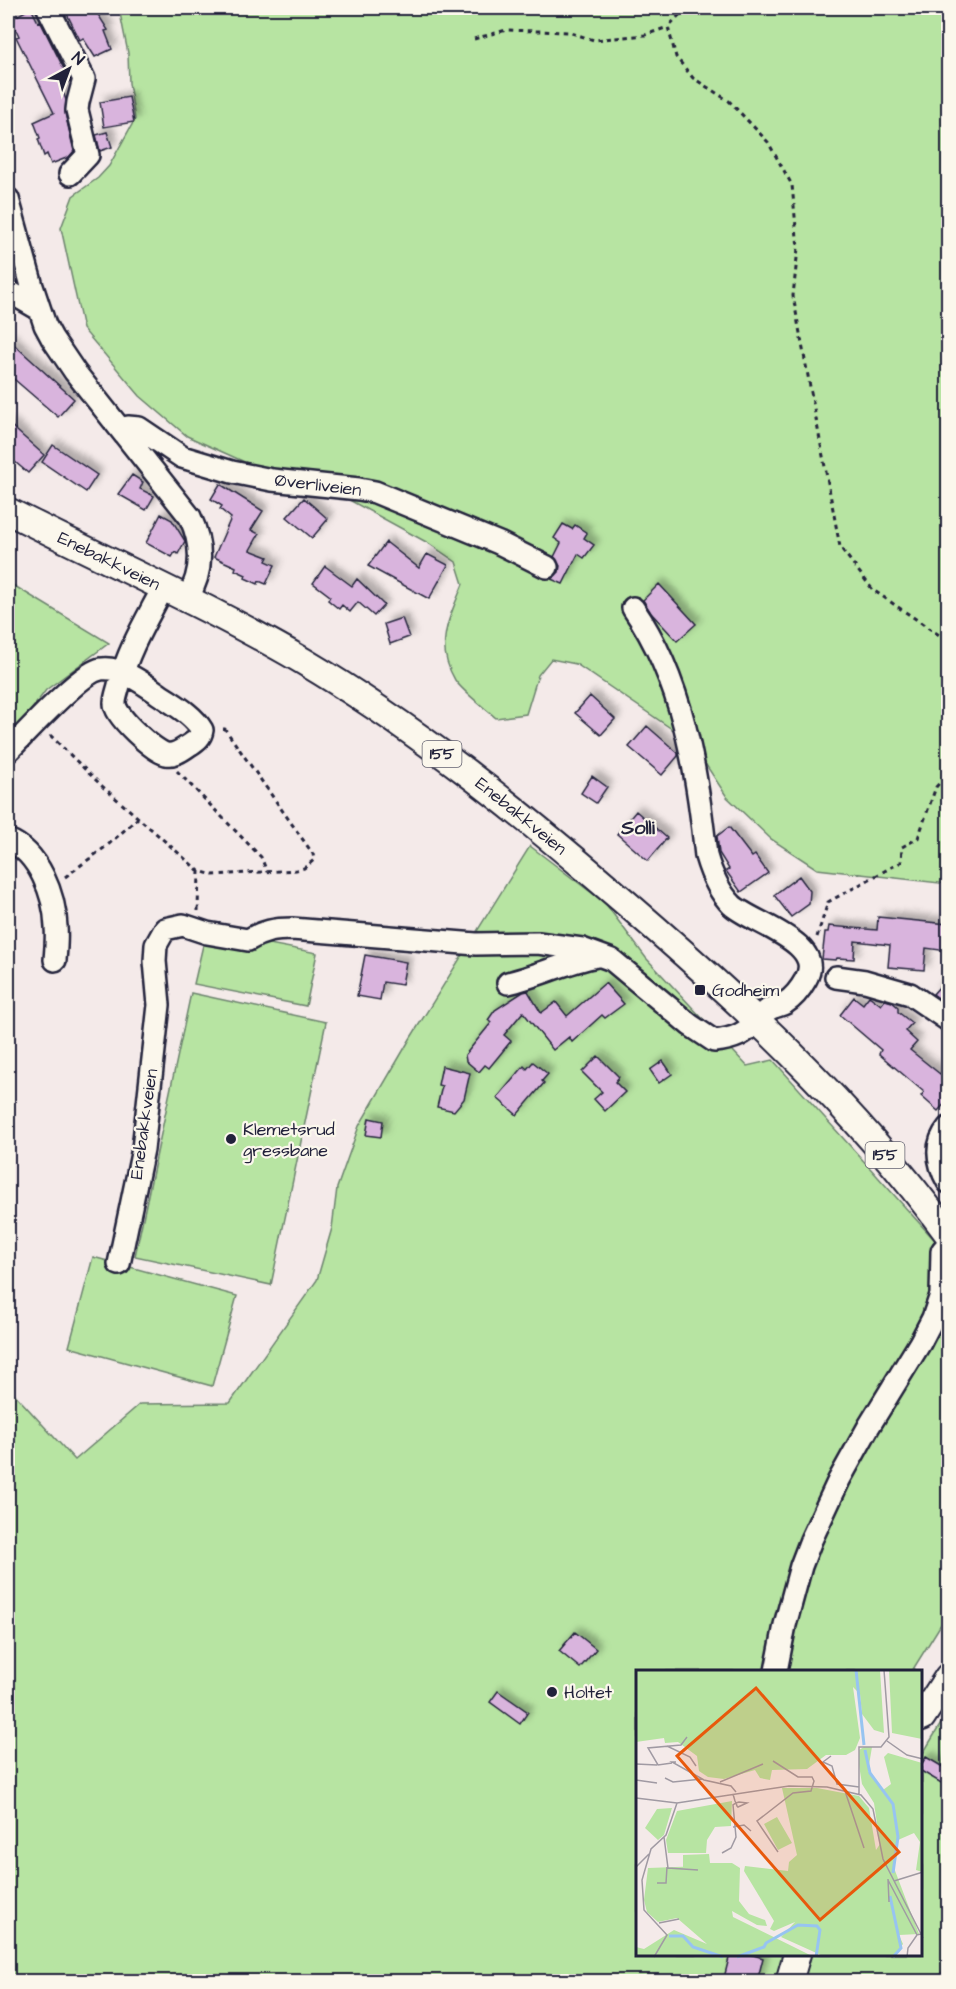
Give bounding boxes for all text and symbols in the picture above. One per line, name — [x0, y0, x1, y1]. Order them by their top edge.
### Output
north arrow — [39, 39, 99, 99]
text: N — [67, 47, 89, 70]
street label: Øverliveien — [273, 467, 363, 503]
street label: Enebakkveien — [53, 525, 165, 597]
road number: 155 — [422, 741, 462, 767]
street label: Enebakkveien — [470, 771, 572, 861]
district label: Solli — [620, 814, 656, 842]
place label: Godheim — [712, 978, 779, 1003]
marker: Godheim — [693, 983, 707, 997]
street label: Enebakkveien — [124, 1067, 164, 1181]
place label: Klemetsrud gressbane — [243, 1117, 335, 1164]
marker: Klemetsrud gressbane — [224, 1132, 238, 1146]
road number: 155 — [866, 1142, 904, 1168]
inset map — [636, 1670, 923, 1956]
place label: Holtet — [564, 1680, 613, 1705]
marker: Holtet — [545, 1685, 559, 1699]

